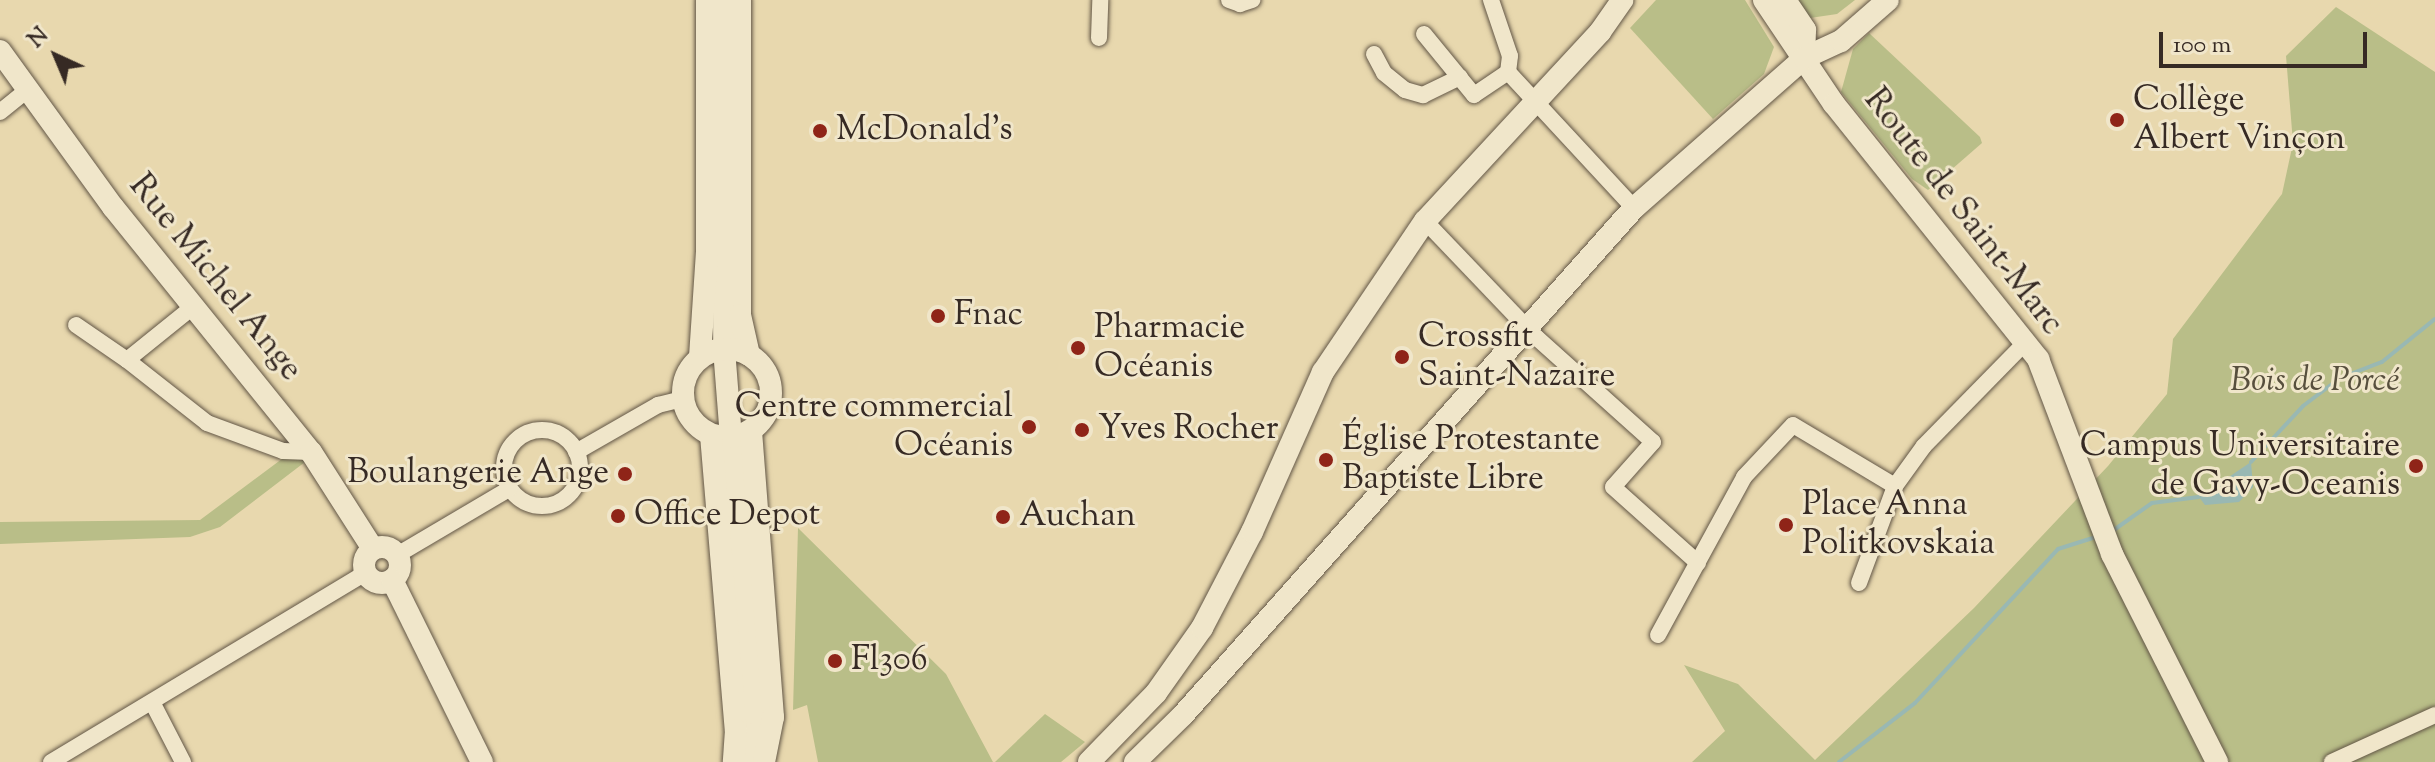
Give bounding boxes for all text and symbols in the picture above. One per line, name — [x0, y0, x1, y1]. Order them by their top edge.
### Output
north arrow — [16, 16, 96, 96]
scale bar — [2163, 16, 2371, 66]
text: N — [22, 21, 57, 56]
text: 100 m — [2173, 29, 2231, 63]
place label: Collège Albert Vinçon — [2133, 80, 2345, 160]
street label: Route de Saint-Marc — [1854, 81, 2072, 343]
place label: McDonald's — [836, 111, 1013, 151]
marker: Collège Albert Vinçon — [2108, 111, 2126, 129]
marker: McDonald's — [811, 122, 829, 140]
street label: Rue Michel Ange — [119, 167, 311, 389]
place label: Fnac — [954, 296, 1023, 336]
marker: Fnac — [929, 307, 947, 325]
place label: Pharmacie Océanis — [1094, 308, 1245, 388]
place label: Crossfit Saint-Nazaire — [1418, 317, 1615, 396]
marker: Pharmacie Océanis — [1069, 339, 1087, 357]
marker: Crossfit Saint-Nazaire — [1393, 348, 1411, 366]
park label: Bois de Porcé — [2230, 362, 2400, 402]
place label: Centre commercial Océanis — [735, 387, 1013, 466]
place label: Yves Rocher — [1098, 410, 1279, 450]
marker: Centre commercial Océanis — [1020, 418, 1038, 436]
place label: Église Protestante Baptiste Libre — [1342, 420, 1600, 500]
marker: Yves Rocher — [1073, 421, 1091, 439]
place label: Campus Universitaire de Gavy-Oceanis — [2080, 426, 2400, 506]
marker: Église Protestante Baptiste Libre — [1317, 451, 1335, 469]
place label: Boulangerie Ange — [347, 454, 609, 494]
marker: Campus Universitaire de Gavy-Oceanis — [2407, 457, 2425, 475]
marker: Boulangerie Ange — [616, 465, 634, 483]
place label: Place Anna Politkovskaia — [1802, 485, 1995, 564]
place label: Office Depot — [634, 496, 820, 536]
place label: Auchan — [1019, 497, 1136, 537]
marker: Office Depot — [609, 507, 627, 525]
marker: Auchan — [994, 508, 1012, 526]
marker: Place Anna Politkovskaia — [1777, 516, 1795, 534]
place label: Fl306 — [851, 641, 928, 681]
marker: Fl306 — [826, 652, 844, 670]

